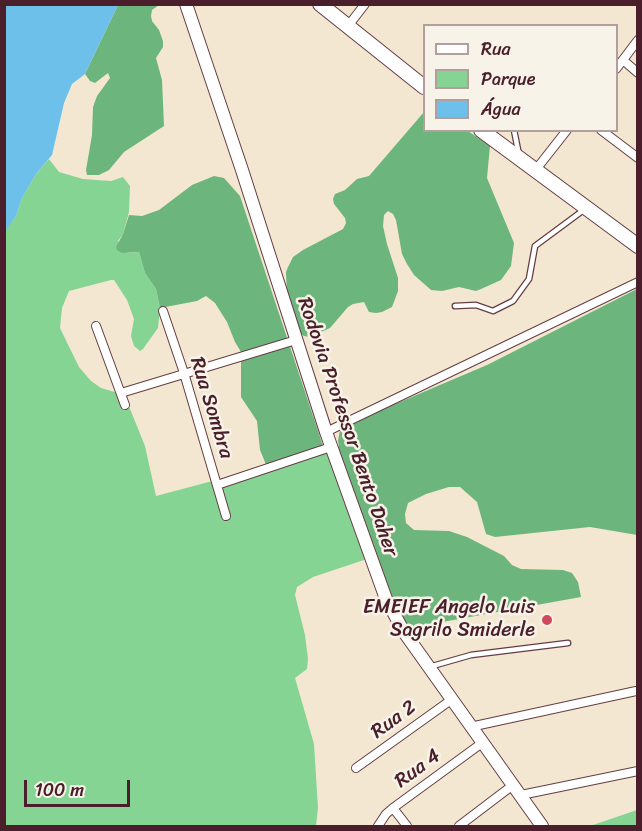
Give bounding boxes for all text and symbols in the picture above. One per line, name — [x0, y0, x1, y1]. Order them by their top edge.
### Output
legend — [423, 24, 618, 132]
text: Rua — [481, 33, 511, 65]
text: Parque — [481, 63, 535, 95]
text: Água — [481, 93, 521, 125]
street label: Rodovia Professor Bento Daher — [291, 295, 403, 559]
street label: Rua Sombra — [184, 354, 238, 462]
place label: EMEIEF Angelo Luis Sagrilo Smiderle — [363, 596, 535, 643]
marker: EMEIEF Angelo Luis Sagrilo Smiderle — [540, 613, 554, 627]
street label: Rua 2 — [367, 696, 421, 744]
street label: Rua 4 — [390, 744, 446, 794]
scale bar — [27, 768, 134, 806]
text: 100 m — [35, 774, 84, 806]

